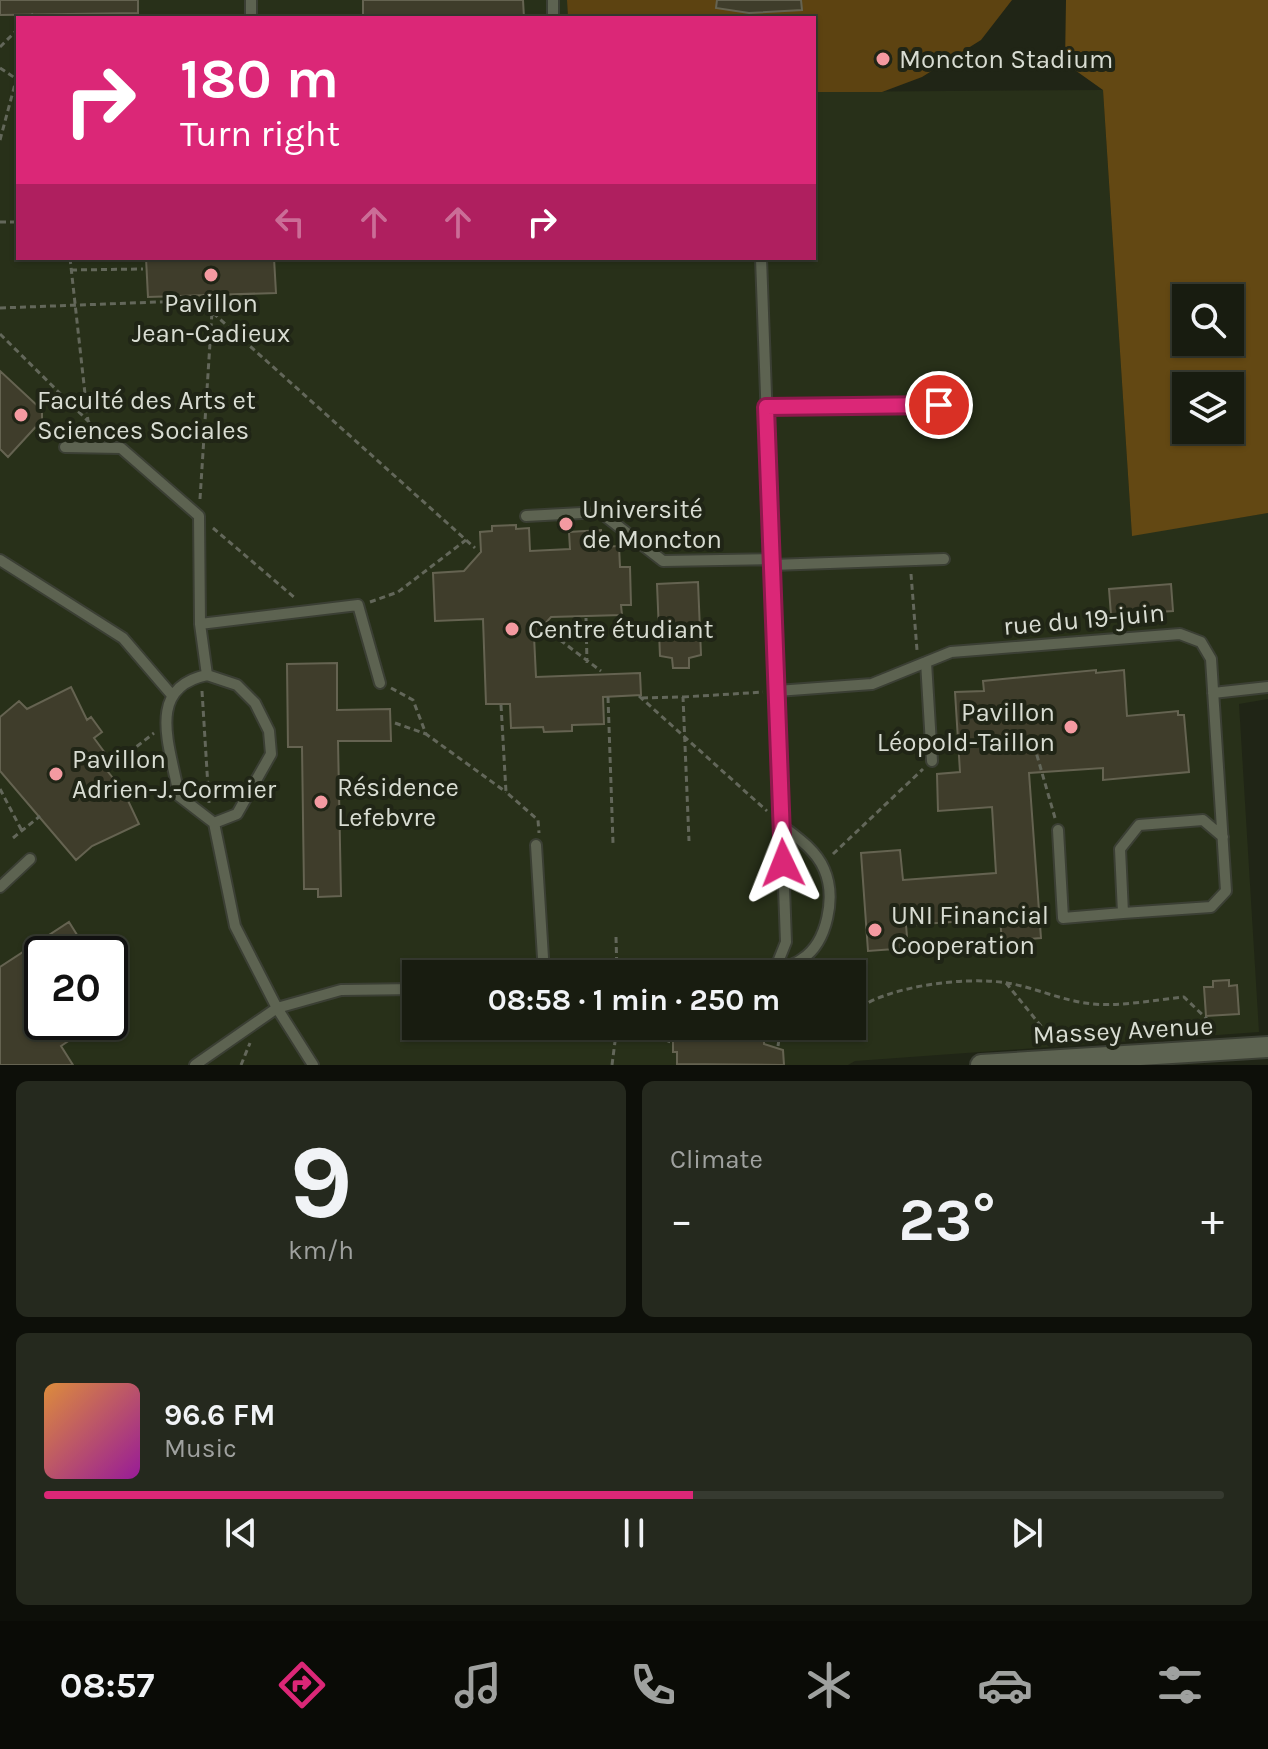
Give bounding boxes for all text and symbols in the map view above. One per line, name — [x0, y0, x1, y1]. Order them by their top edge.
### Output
place label: Moncton Stadium — [899, 44, 1113, 75]
text: 180 m — [180, 46, 339, 111]
icon: right — [48, 48, 152, 152]
marker: Moncton Stadium — [874, 50, 892, 68]
text: Turn right — [180, 113, 340, 155]
icon: left — [268, 200, 312, 244]
icon: ahead — [352, 200, 396, 244]
icon: ahead — [436, 200, 480, 244]
icon: right — [520, 200, 564, 244]
marker: Pavillon Jean-Cadieux — [202, 266, 220, 284]
map controls — [1172, 284, 1244, 444]
button: search — [1172, 284, 1244, 356]
place label: Pavillon Jean-Cadieux — [132, 288, 290, 349]
pin — [905, 371, 973, 439]
button: layers — [1172, 372, 1244, 444]
icon: arrive — [917, 383, 961, 427]
place label: Faculté des Arts et Sciences Sociales — [37, 385, 256, 446]
marker: Faculté des Arts et Sciences Sociales — [12, 406, 30, 424]
place label: Université de Moncton — [582, 494, 722, 555]
marker: Université de Moncton — [557, 515, 575, 533]
street label: rue du 19-juin — [1002, 597, 1166, 642]
place label: Centre étudiant — [528, 614, 714, 645]
marker: Centre étudiant — [503, 620, 521, 638]
place label: Pavillon Léopold-Taillon — [877, 697, 1055, 758]
marker: Pavillon Léopold-Taillon — [1062, 718, 1080, 736]
place label: Pavillon Adrien-J.-Cormier — [72, 744, 277, 805]
marker: Pavillon Adrien-J.-Cormier — [47, 765, 65, 783]
place label: Résidence Lefebvre — [337, 772, 459, 833]
marker: Résidence Lefebvre — [312, 793, 330, 811]
position arrow — [741, 821, 825, 905]
place label: UNI Financial Cooperation — [891, 900, 1049, 961]
marker: UNI Financial Cooperation — [866, 921, 884, 939]
speed limit sign: 20 — [24, 936, 128, 1040]
text: 08:58 · 1 min · 250 m — [488, 982, 780, 1018]
street label: Massey Avenue — [1032, 1010, 1214, 1051]
text: 9 — [289, 1122, 353, 1243]
text: Climate — [670, 1144, 763, 1175]
text: 23° — [899, 1185, 995, 1255]
text: − — [670, 1195, 693, 1246]
text: + — [1201, 1195, 1224, 1246]
text: km/h — [288, 1235, 354, 1266]
text: 96.6 FM — [164, 1397, 275, 1433]
text: Music — [164, 1433, 237, 1464]
icon: previous — [219, 1511, 263, 1555]
icon: pause — [612, 1511, 656, 1555]
icon: next — [1005, 1511, 1049, 1555]
icon: directions — [274, 1657, 330, 1713]
icon: music — [450, 1657, 506, 1713]
icon: phone — [625, 1657, 681, 1713]
icon: climate — [801, 1657, 857, 1713]
icon: car — [977, 1657, 1033, 1713]
icon: filters — [1152, 1657, 1208, 1713]
text: 08:57 — [60, 1664, 154, 1706]

